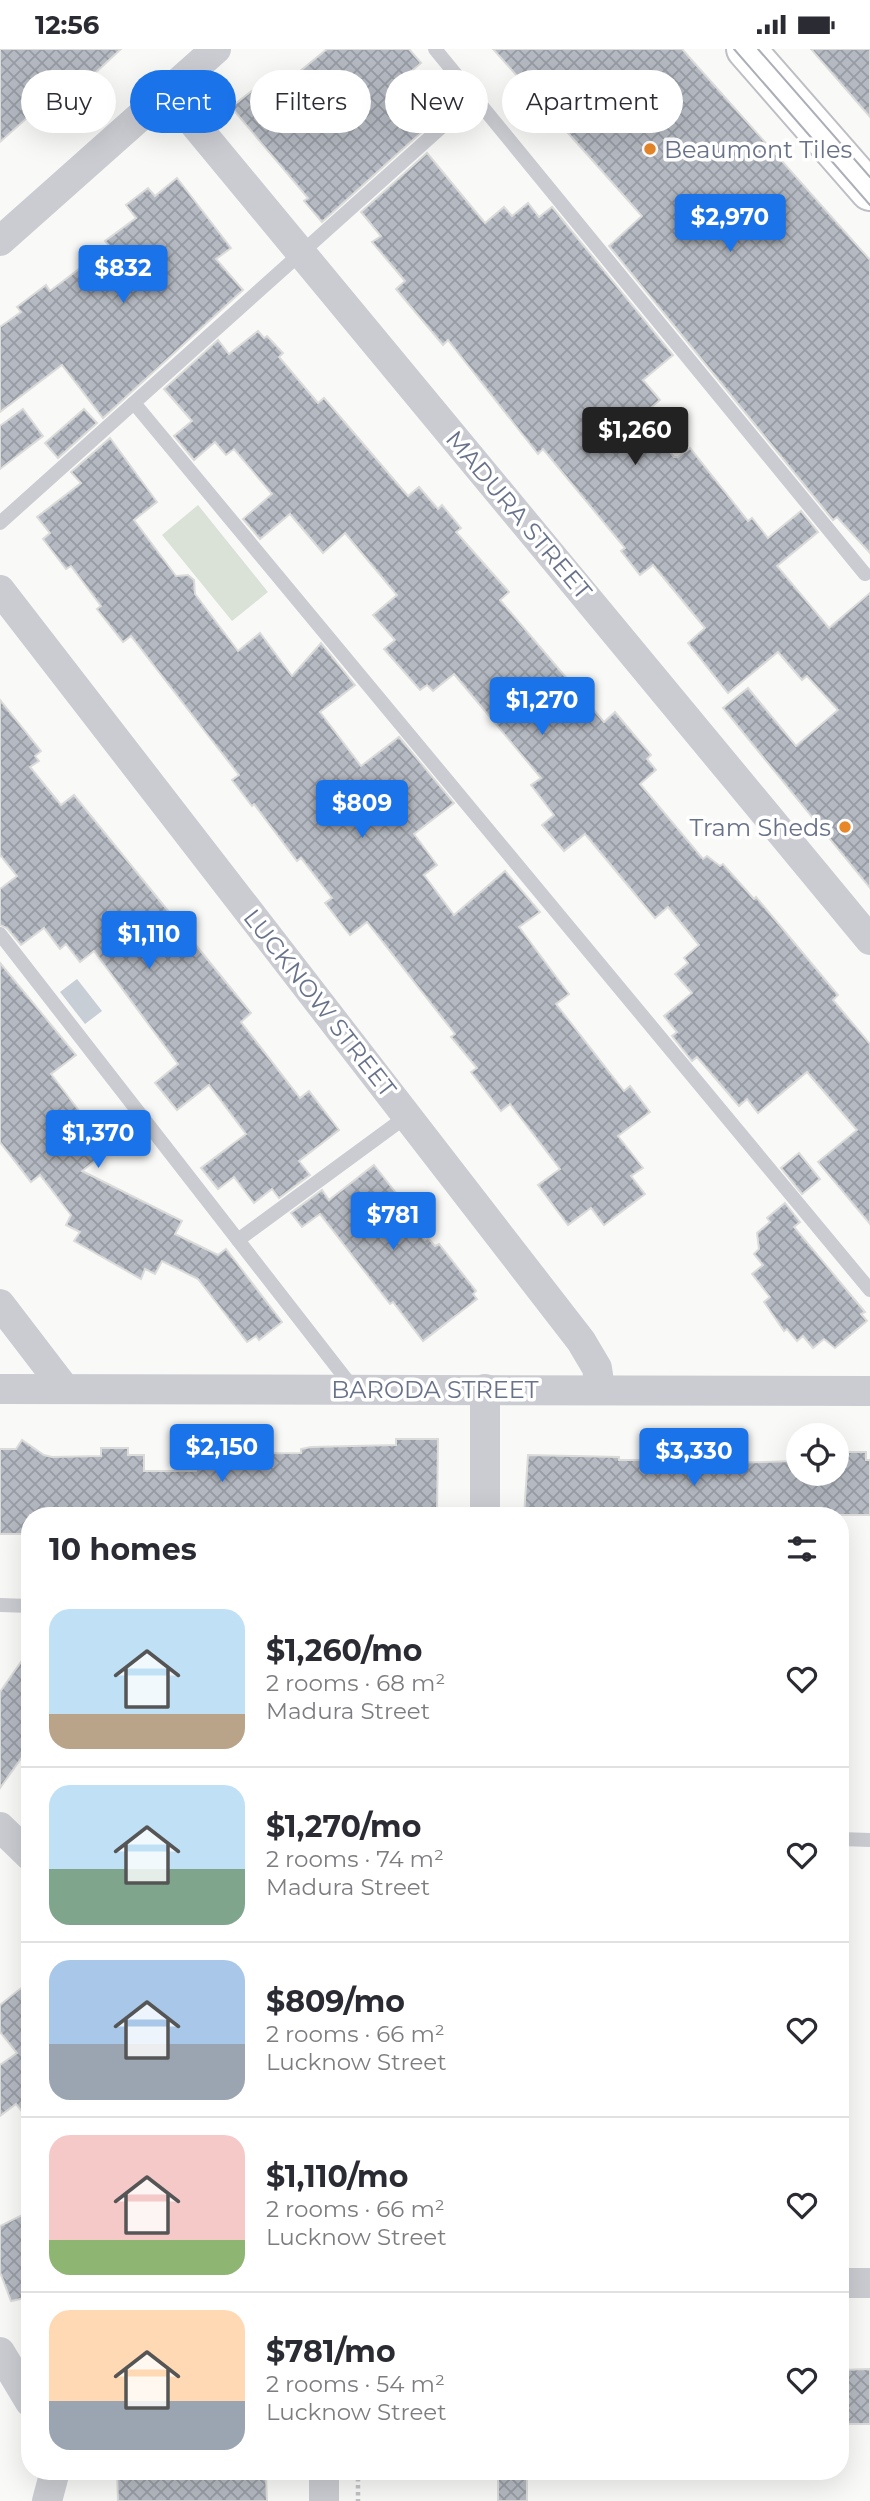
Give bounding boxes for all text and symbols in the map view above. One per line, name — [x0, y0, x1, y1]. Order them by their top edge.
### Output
text: 12:56 — [35, 9, 99, 41]
chip: Buy — [21, 70, 116, 133]
chip: Rent — [130, 70, 236, 133]
chip: Filters — [250, 70, 371, 133]
chip: New — [385, 70, 488, 133]
chip: Apartment — [502, 70, 683, 133]
place label: Beaumont Tiles — [664, 135, 852, 164]
marker: Beaumont Tiles — [642, 141, 658, 157]
pin: $2,970 — [673, 195, 787, 254]
text: $2,970 — [691, 203, 769, 231]
pin: $832 — [82, 245, 164, 305]
text: $832 — [95, 254, 151, 282]
pin: $1,260 — [578, 407, 692, 467]
text: $1,260 — [598, 416, 672, 444]
street label: MADURA STREET — [440, 425, 598, 605]
pin: $1,270 — [485, 677, 599, 737]
text: $1,270 — [506, 686, 578, 714]
pin: $809 — [321, 781, 403, 840]
text: $809 — [332, 789, 392, 817]
place label: Tram Sheds — [690, 813, 831, 842]
marker: Tram Sheds — [837, 819, 853, 835]
street label: LUCKNOW STREET — [238, 903, 403, 1103]
pin: $1,110 — [92, 911, 206, 971]
text: $1,110 — [118, 920, 180, 948]
pin: $1,370 — [41, 1111, 155, 1170]
text: $1,370 — [62, 1119, 134, 1147]
pin: $781 — [352, 1193, 434, 1252]
text: $781 — [367, 1201, 419, 1229]
street label: BARODA STREET — [331, 1375, 539, 1404]
map controls — [786, 1423, 849, 1486]
button: locate — [786, 1423, 849, 1486]
pin: $2,150 — [165, 1425, 279, 1484]
pin: $3,330 — [637, 1429, 751, 1488]
text: $2,150 — [186, 1433, 258, 1461]
text: $3,330 — [655, 1437, 733, 1465]
icon: filters — [783, 1530, 821, 1568]
text: 10 homes — [49, 1531, 197, 1568]
text: $1,260/mo — [266, 1632, 422, 1669]
icon: home — [105, 1637, 189, 1721]
icon: heart — [783, 1660, 821, 1698]
text: 2 rooms · 68 m² — [266, 1669, 445, 1697]
text: Madura Street — [266, 1697, 430, 1725]
text: $1,270/mo — [266, 1808, 421, 1845]
icon: home — [105, 1813, 189, 1897]
icon: heart — [783, 1836, 821, 1874]
text: 2 rooms · 74 m² — [266, 1845, 444, 1873]
text: Madura Street — [266, 1873, 430, 1901]
text: $809/mo — [266, 1983, 405, 2020]
icon: home — [105, 1988, 189, 2072]
icon: heart — [783, 2011, 821, 2049]
text: 2 rooms · 66 m² — [266, 2020, 445, 2048]
text: Lucknow Street — [266, 2048, 447, 2076]
text: $1,110/mo — [266, 2158, 408, 2195]
icon: home — [105, 2163, 189, 2247]
icon: heart — [783, 2186, 821, 2224]
text: 2 rooms · 66 m² — [266, 2195, 445, 2223]
text: Lucknow Street — [266, 2223, 447, 2251]
text: $781/mo — [266, 2333, 396, 2370]
icon: home — [105, 2338, 189, 2422]
icon: heart — [783, 2361, 821, 2399]
text: 2 rooms · 54 m² — [266, 2370, 445, 2398]
text: Lucknow Street — [266, 2398, 447, 2426]

